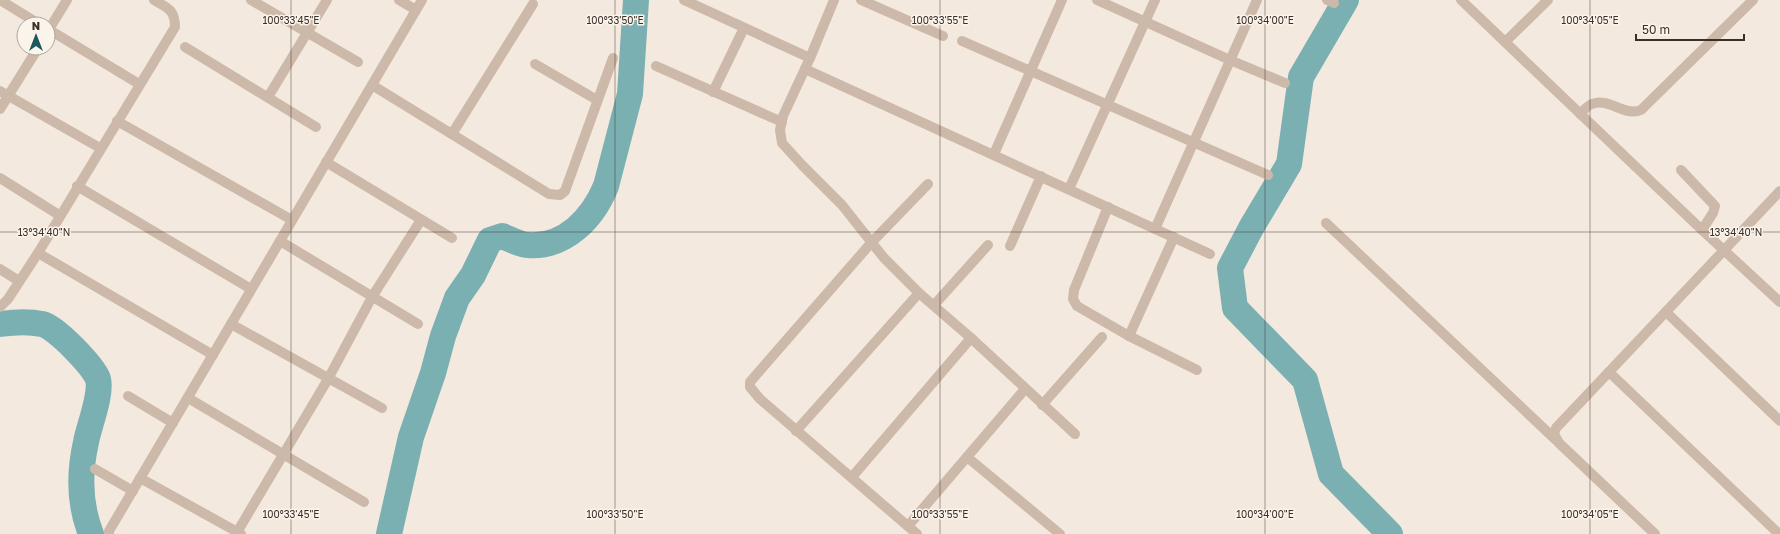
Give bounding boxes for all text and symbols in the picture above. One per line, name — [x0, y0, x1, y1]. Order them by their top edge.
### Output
text: 100°33'45"E — [263, 14, 319, 26]
text: 100°33'50"E — [586, 14, 644, 26]
text: 100°33'55"E — [912, 14, 968, 26]
text: 100°34'00"E — [1236, 14, 1294, 26]
text: 100°34'05"E — [1561, 14, 1619, 26]
north arrow — [16, 16, 56, 56]
scale bar — [1636, 16, 1744, 42]
text: N — [32, 19, 40, 32]
text: 50 m — [1642, 22, 1670, 37]
text: 13°34'40"N — [18, 226, 70, 238]
text: 13°34'40"N — [1710, 226, 1762, 238]
text: 100°33'45"E — [263, 508, 319, 520]
text: 100°33'50"E — [586, 508, 644, 520]
text: 100°33'55"E — [912, 508, 968, 520]
text: 100°34'00"E — [1236, 508, 1294, 520]
text: 100°34'05"E — [1561, 508, 1619, 520]

